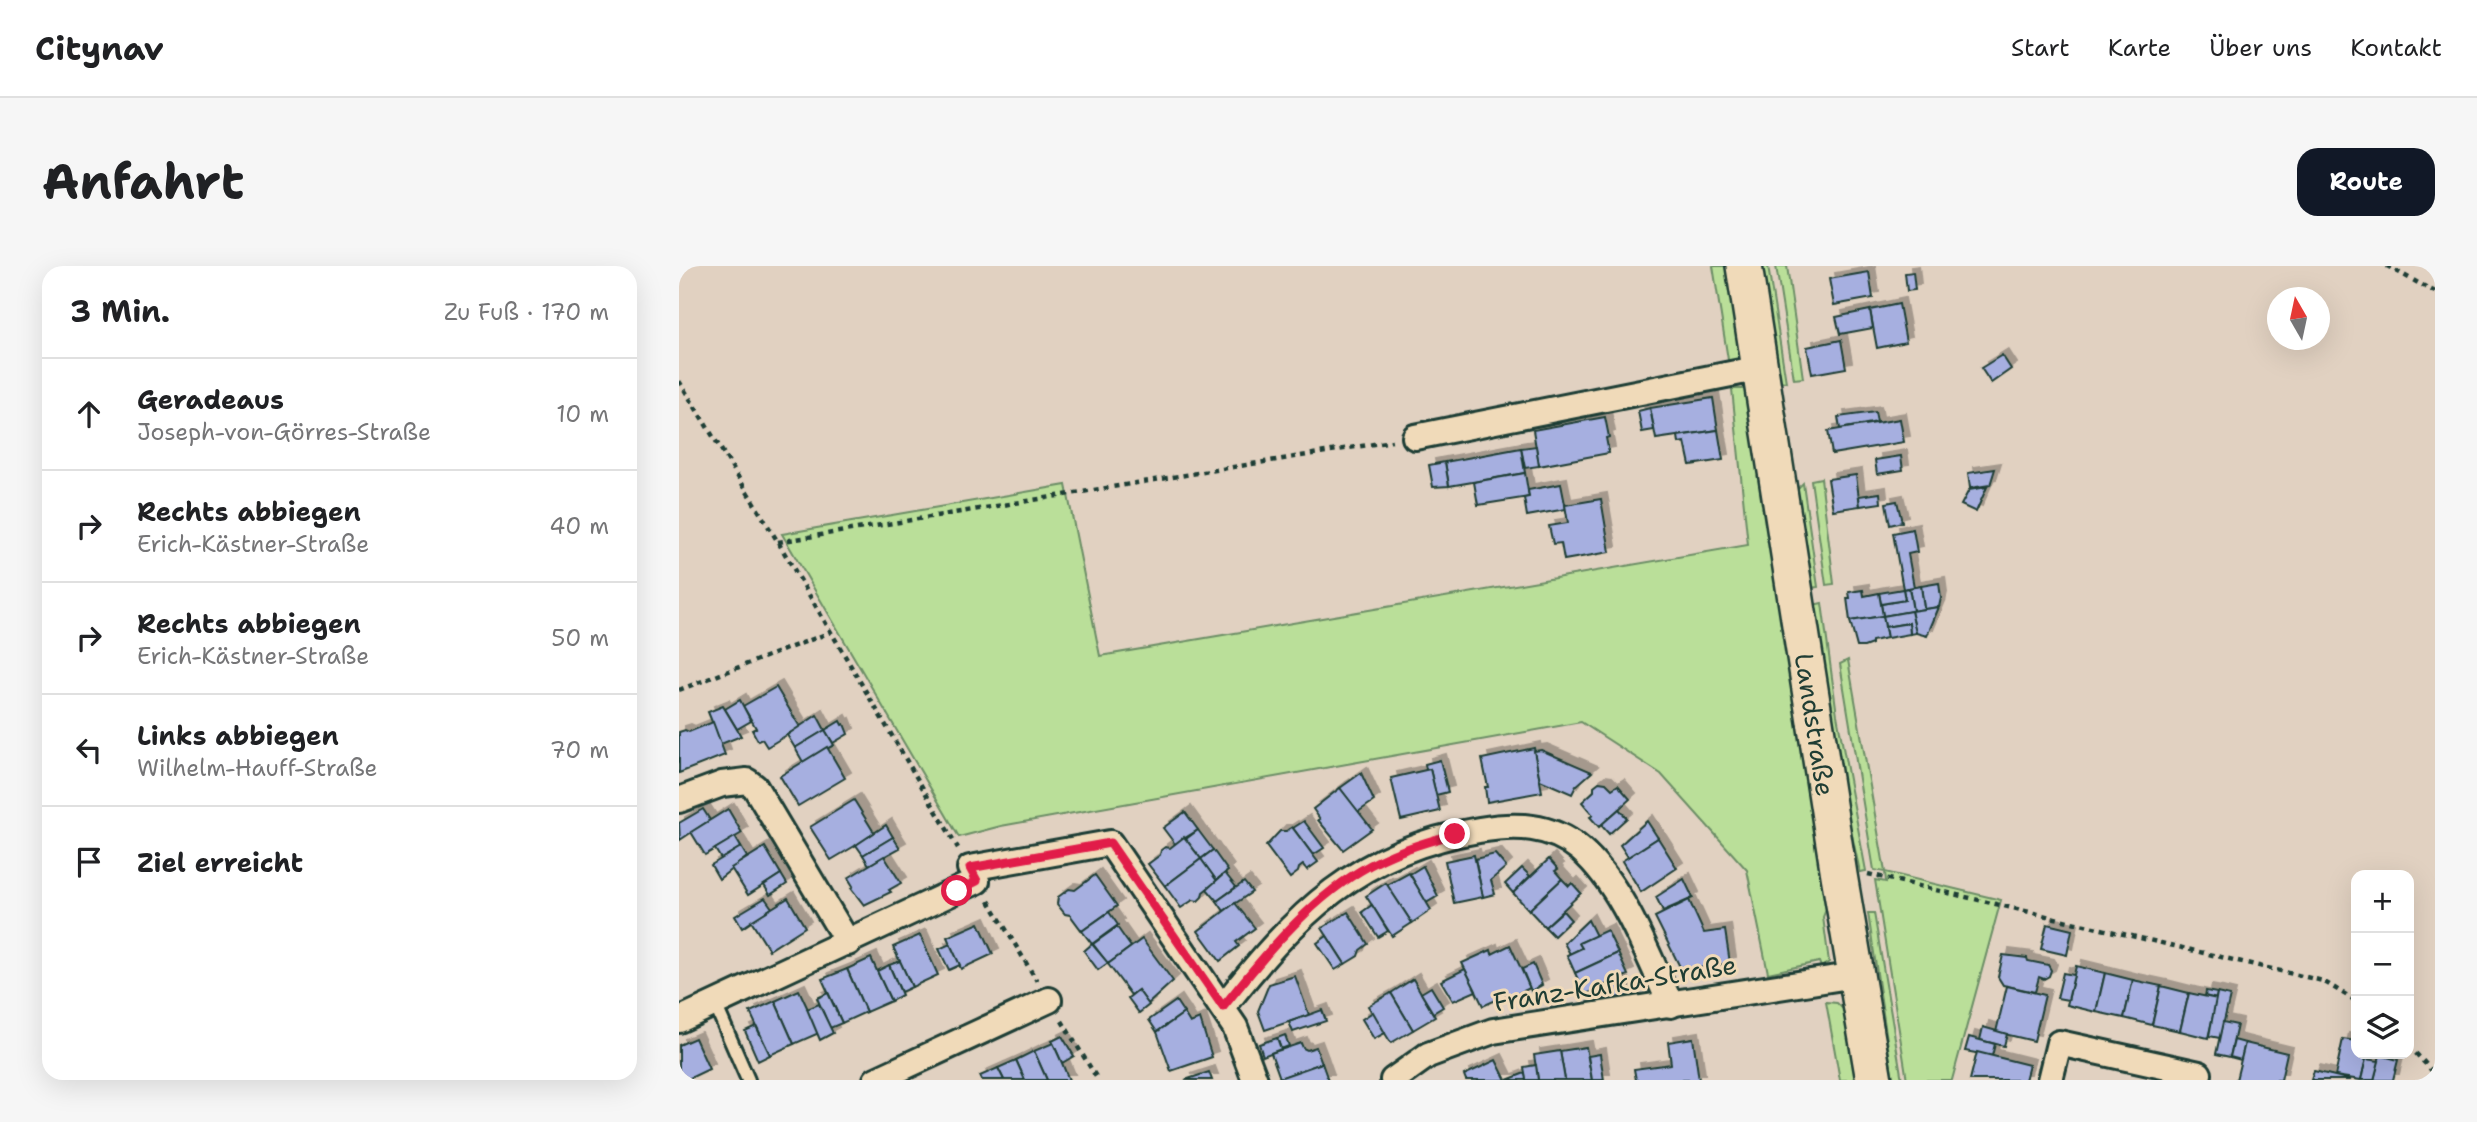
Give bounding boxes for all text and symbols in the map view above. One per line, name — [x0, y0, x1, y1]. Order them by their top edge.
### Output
text: Citynav — [35, 26, 164, 71]
text: Start — [2011, 32, 2070, 64]
text: Karte — [2108, 32, 2171, 64]
text: Über uns — [2209, 32, 2312, 64]
text: Kontakt — [2350, 32, 2442, 64]
button: Route — [2297, 148, 2435, 216]
text: Anfahrt — [42, 149, 244, 215]
north arrow — [2267, 287, 2330, 350]
text: 3 Min. — [70, 291, 170, 332]
text: Zu Fuß · 170 m — [444, 297, 609, 327]
text: Geradeaus — [137, 382, 284, 417]
icon: ahead — [70, 395, 108, 433]
text: 10 m — [556, 399, 609, 429]
text: Joseph-von-Görres-Straße — [137, 417, 431, 447]
text: Rechts abbiegen — [137, 494, 361, 529]
icon: right — [70, 507, 108, 545]
text: 40 m — [549, 511, 609, 541]
text: Erich-Kästner-Straße — [137, 529, 369, 559]
text: Rechts abbiegen — [137, 606, 361, 641]
icon: right — [70, 619, 108, 657]
text: 50 m — [551, 623, 609, 653]
text: Erich-Kästner-Straße — [137, 641, 369, 671]
street label: Landstraße — [1787, 650, 1844, 798]
text: Links abbiegen — [137, 718, 339, 753]
icon: left — [70, 731, 108, 769]
text: 70 m — [550, 735, 609, 765]
text: Wilhelm-Hauff-Straße — [137, 753, 378, 783]
route end — [1439, 818, 1470, 849]
icon: arrive — [70, 843, 108, 881]
text: Ziel erreicht — [137, 845, 303, 880]
map controls — [2351, 870, 2414, 1059]
button: + — [2351, 870, 2414, 933]
route start — [941, 875, 972, 906]
button: − — [2351, 933, 2414, 996]
street label: Franz-Kafka-Straße — [1491, 946, 1739, 1020]
button: layers — [2351, 996, 2414, 1059]

